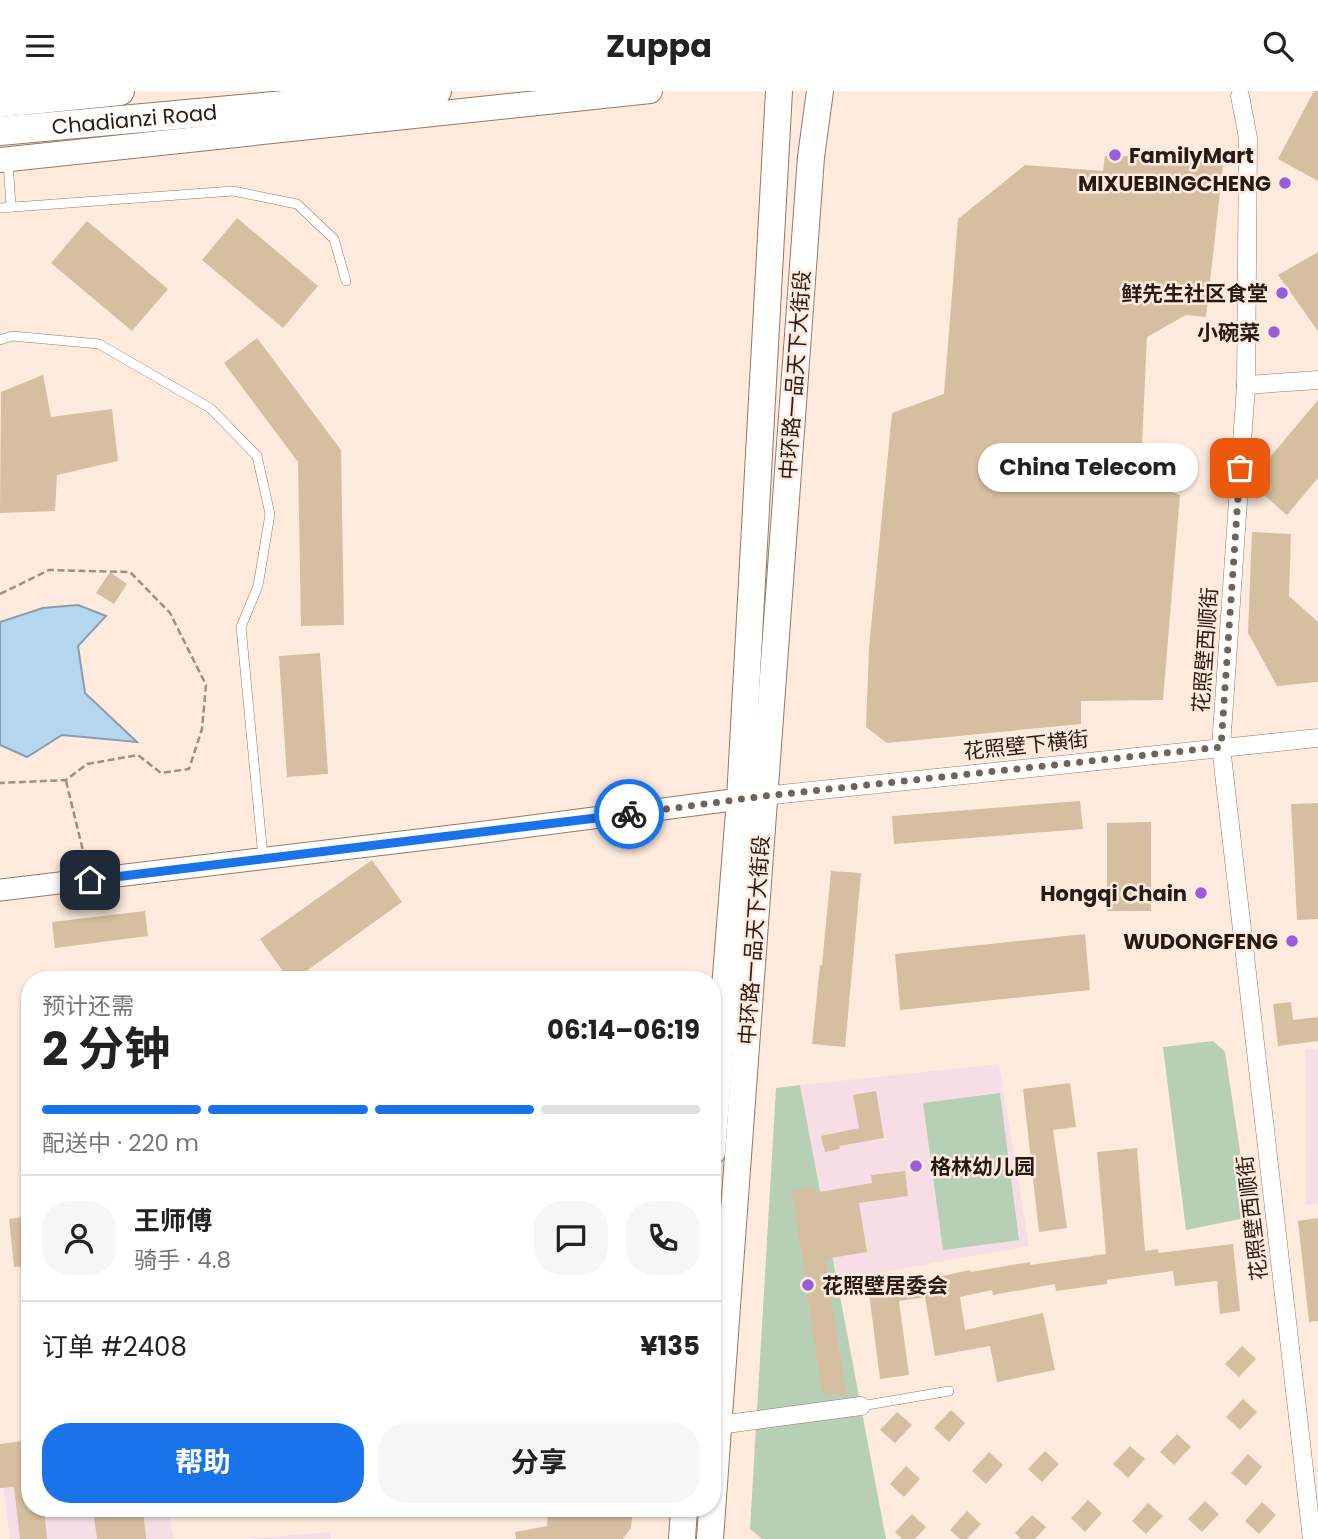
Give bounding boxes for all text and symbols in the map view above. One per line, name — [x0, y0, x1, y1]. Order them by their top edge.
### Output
text: Zuppa — [606, 23, 712, 68]
icon: menu — [21, 27, 59, 65]
icon: search — [1259, 27, 1297, 65]
street label: Chadianzi Road — [51, 97, 218, 141]
place label: FamilyMart — [1129, 141, 1254, 170]
marker: FamilyMart — [1107, 147, 1123, 163]
place label: MIXUEBINGCHENG — [1078, 169, 1271, 198]
marker: MIXUEBINGCHENG — [1277, 175, 1293, 191]
street label: 中环路一品天下大街段 — [773, 269, 817, 481]
place label: 鲜先生社区食堂 — [1121, 279, 1268, 308]
marker: 鲜先生社区食堂 — [1274, 285, 1290, 301]
place label: 小碗菜 — [1197, 318, 1260, 347]
marker: 小碗菜 — [1266, 324, 1282, 340]
pin — [1210, 438, 1270, 498]
callout: China Telecom — [978, 443, 1198, 493]
icon: bag — [1221, 449, 1259, 487]
text: China Telecom — [999, 451, 1177, 483]
street label: 花照壁西顺街 — [1186, 586, 1224, 714]
street label: 花照壁下横街 — [962, 724, 1090, 766]
courier — [594, 779, 664, 849]
icon: bike — [610, 795, 648, 833]
street label: 中环路一品天下大街段 — [732, 834, 776, 1046]
pin — [60, 850, 120, 910]
icon: home — [71, 861, 109, 899]
place label: Hongqi Chain — [1040, 879, 1187, 908]
marker: Hongqi Chain — [1193, 885, 1209, 901]
place label: WUDONGFENG — [1123, 927, 1278, 956]
marker: WUDONGFENG — [1284, 933, 1300, 949]
text: 预计还需 — [42, 990, 134, 1022]
text: 06:14–06:19 — [547, 1012, 700, 1048]
text: 2 分钟 — [42, 1017, 170, 1081]
text: 配送中 · 220 m — [42, 1127, 199, 1159]
place label: 格林幼儿园 — [930, 1152, 1035, 1181]
street label: 花照壁西顺街 — [1230, 1154, 1274, 1282]
marker: 格林幼儿园 — [908, 1158, 924, 1174]
button: person — [42, 1201, 116, 1275]
button: chat — [534, 1201, 608, 1275]
button: phone — [626, 1201, 700, 1275]
text: 王师傅 — [134, 1203, 212, 1239]
text: 骑手 · 4.8 — [134, 1244, 231, 1276]
place label: 花照壁居委会 — [822, 1271, 948, 1300]
marker: 花照壁居委会 — [800, 1277, 816, 1293]
text: ¥135 — [640, 1328, 700, 1364]
text: 订单 #2408 — [42, 1329, 187, 1365]
button: 帮助 — [42, 1423, 364, 1503]
button: 分享 — [378, 1423, 700, 1503]

